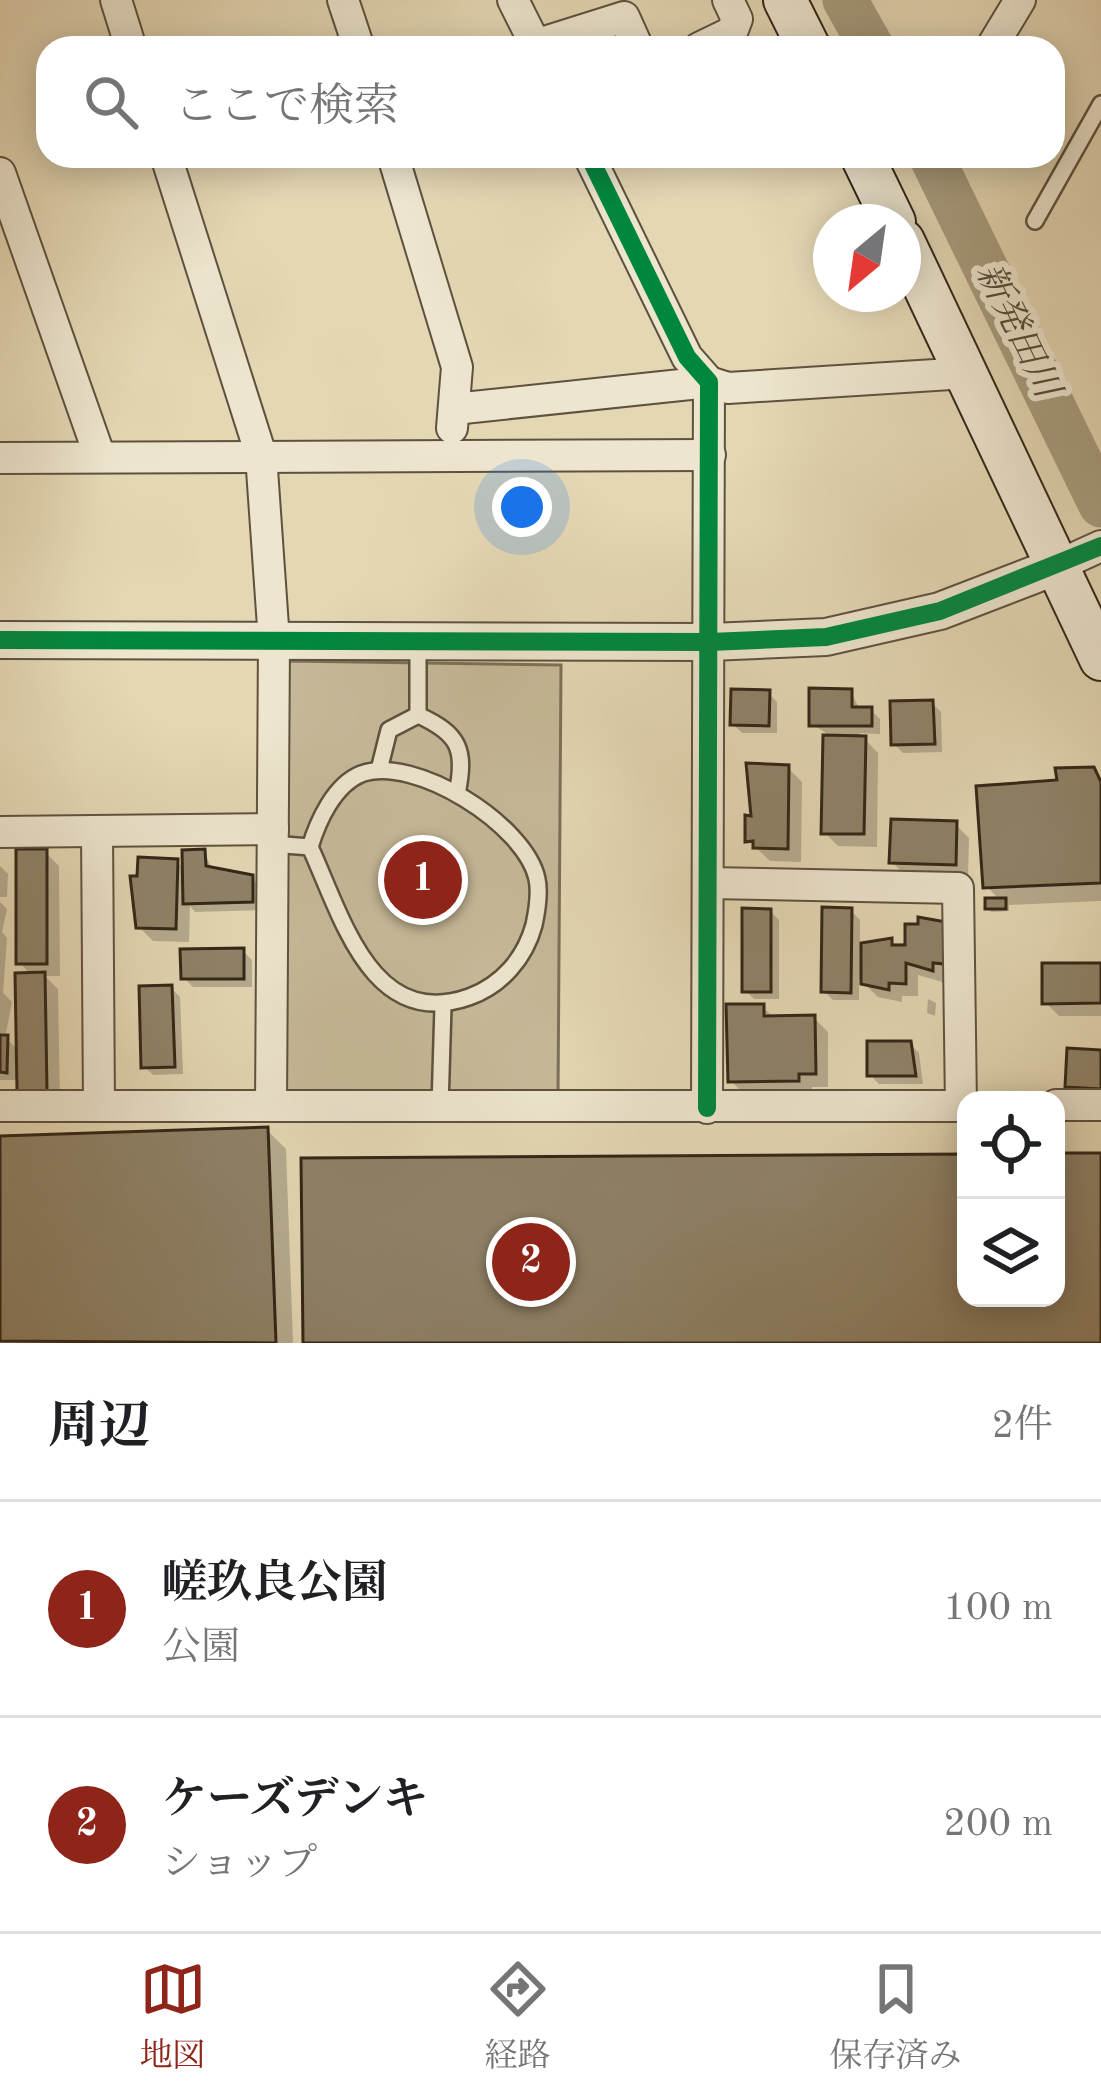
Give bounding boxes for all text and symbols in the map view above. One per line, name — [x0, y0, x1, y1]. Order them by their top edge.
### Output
search box — [36, 36, 1065, 168]
icon: search — [78, 69, 144, 135]
text: ここで検索 — [174, 86, 399, 131]
north arrow — [813, 204, 921, 312]
water label: 新発田川 — [968, 257, 1069, 407]
your location — [492, 477, 552, 537]
pin: 1 — [384, 835, 462, 925]
map controls — [957, 1091, 1065, 1307]
button: locate — [957, 1091, 1065, 1199]
button: layers — [957, 1199, 1065, 1307]
pin: 2 — [492, 1217, 570, 1307]
text: 周辺 — [48, 1403, 150, 1454]
text: 2件 — [991, 1407, 1053, 1446]
text: 嵯玖良公園 — [162, 1563, 387, 1608]
text: 1 — [76, 1589, 98, 1628]
text: 100 m — [943, 1589, 1053, 1628]
text: 公園 — [162, 1629, 240, 1668]
text: ケーズデンキ — [162, 1779, 428, 1824]
text: 2 — [76, 1805, 98, 1844]
text: 200 m — [943, 1805, 1053, 1844]
text: ショップ — [162, 1845, 317, 1884]
tab: 地図 — [140, 1956, 206, 2078]
tab: 経路 — [485, 1956, 551, 2078]
tab: 保存済み — [830, 1956, 962, 2078]

